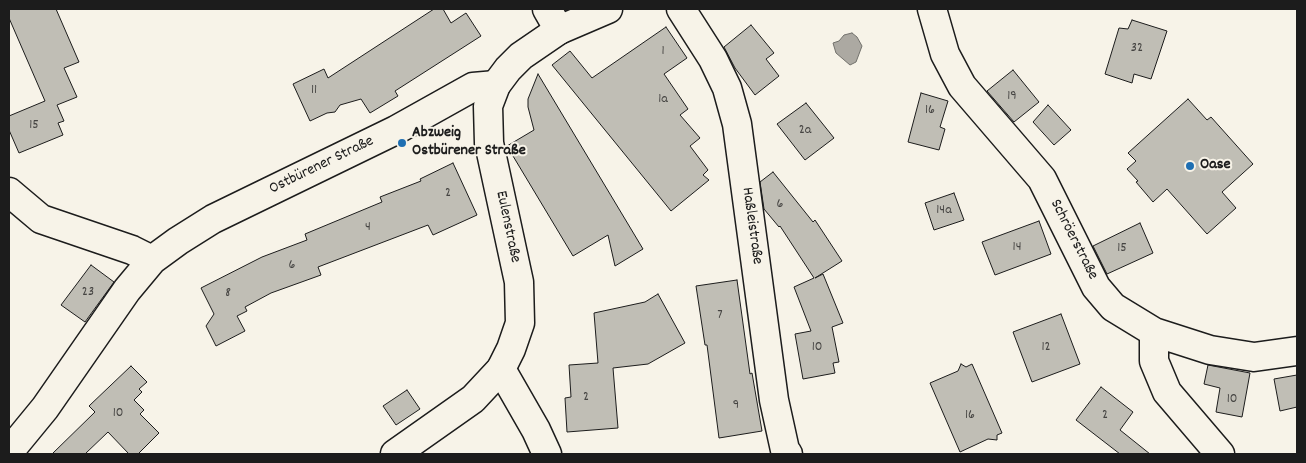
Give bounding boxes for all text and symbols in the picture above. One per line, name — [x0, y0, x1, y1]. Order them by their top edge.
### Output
house number: 32 — [1131, 41, 1143, 57]
house number: 1 — [661, 44, 665, 60]
house number: 11 — [311, 83, 317, 99]
house number: 19 — [1007, 89, 1017, 105]
house number: 1a — [658, 92, 668, 108]
house number: 16 — [925, 103, 935, 119]
house number: 15 — [29, 118, 39, 134]
house number: 2a — [799, 123, 811, 139]
place label: Abzweig Ostbürener Straße — [412, 124, 526, 162]
street label: Ostbürener Straße — [267, 132, 377, 200]
marker: Abzweig Ostbürener Straße — [396, 137, 408, 149]
place label: Oase — [1200, 156, 1230, 176]
marker: Oase — [1184, 160, 1196, 172]
house number: 2 — [445, 186, 451, 202]
street label: Haßleistraße — [736, 186, 766, 266]
street label: Eulenstraße — [490, 189, 524, 265]
house number: 6 — [777, 197, 783, 213]
street label: Schröerstraße — [1045, 197, 1101, 283]
house number: 14a — [936, 203, 952, 219]
house number: 4 — [365, 220, 371, 236]
house number: 14 — [1013, 240, 1021, 256]
house number: 15 — [1117, 241, 1127, 257]
house number: 6 — [289, 258, 295, 274]
house number: 23 — [82, 285, 94, 301]
house number: 8 — [225, 286, 231, 302]
house number: 7 — [717, 308, 723, 324]
house number: 10 — [812, 340, 822, 356]
house number: 12 — [1041, 340, 1051, 356]
house number: 2 — [583, 390, 589, 406]
house number: 10 — [1227, 392, 1237, 408]
house number: 9 — [733, 398, 739, 414]
house number: 10 — [113, 406, 123, 422]
house number: 16 — [965, 408, 975, 424]
house number: 2 — [1102, 408, 1108, 424]

